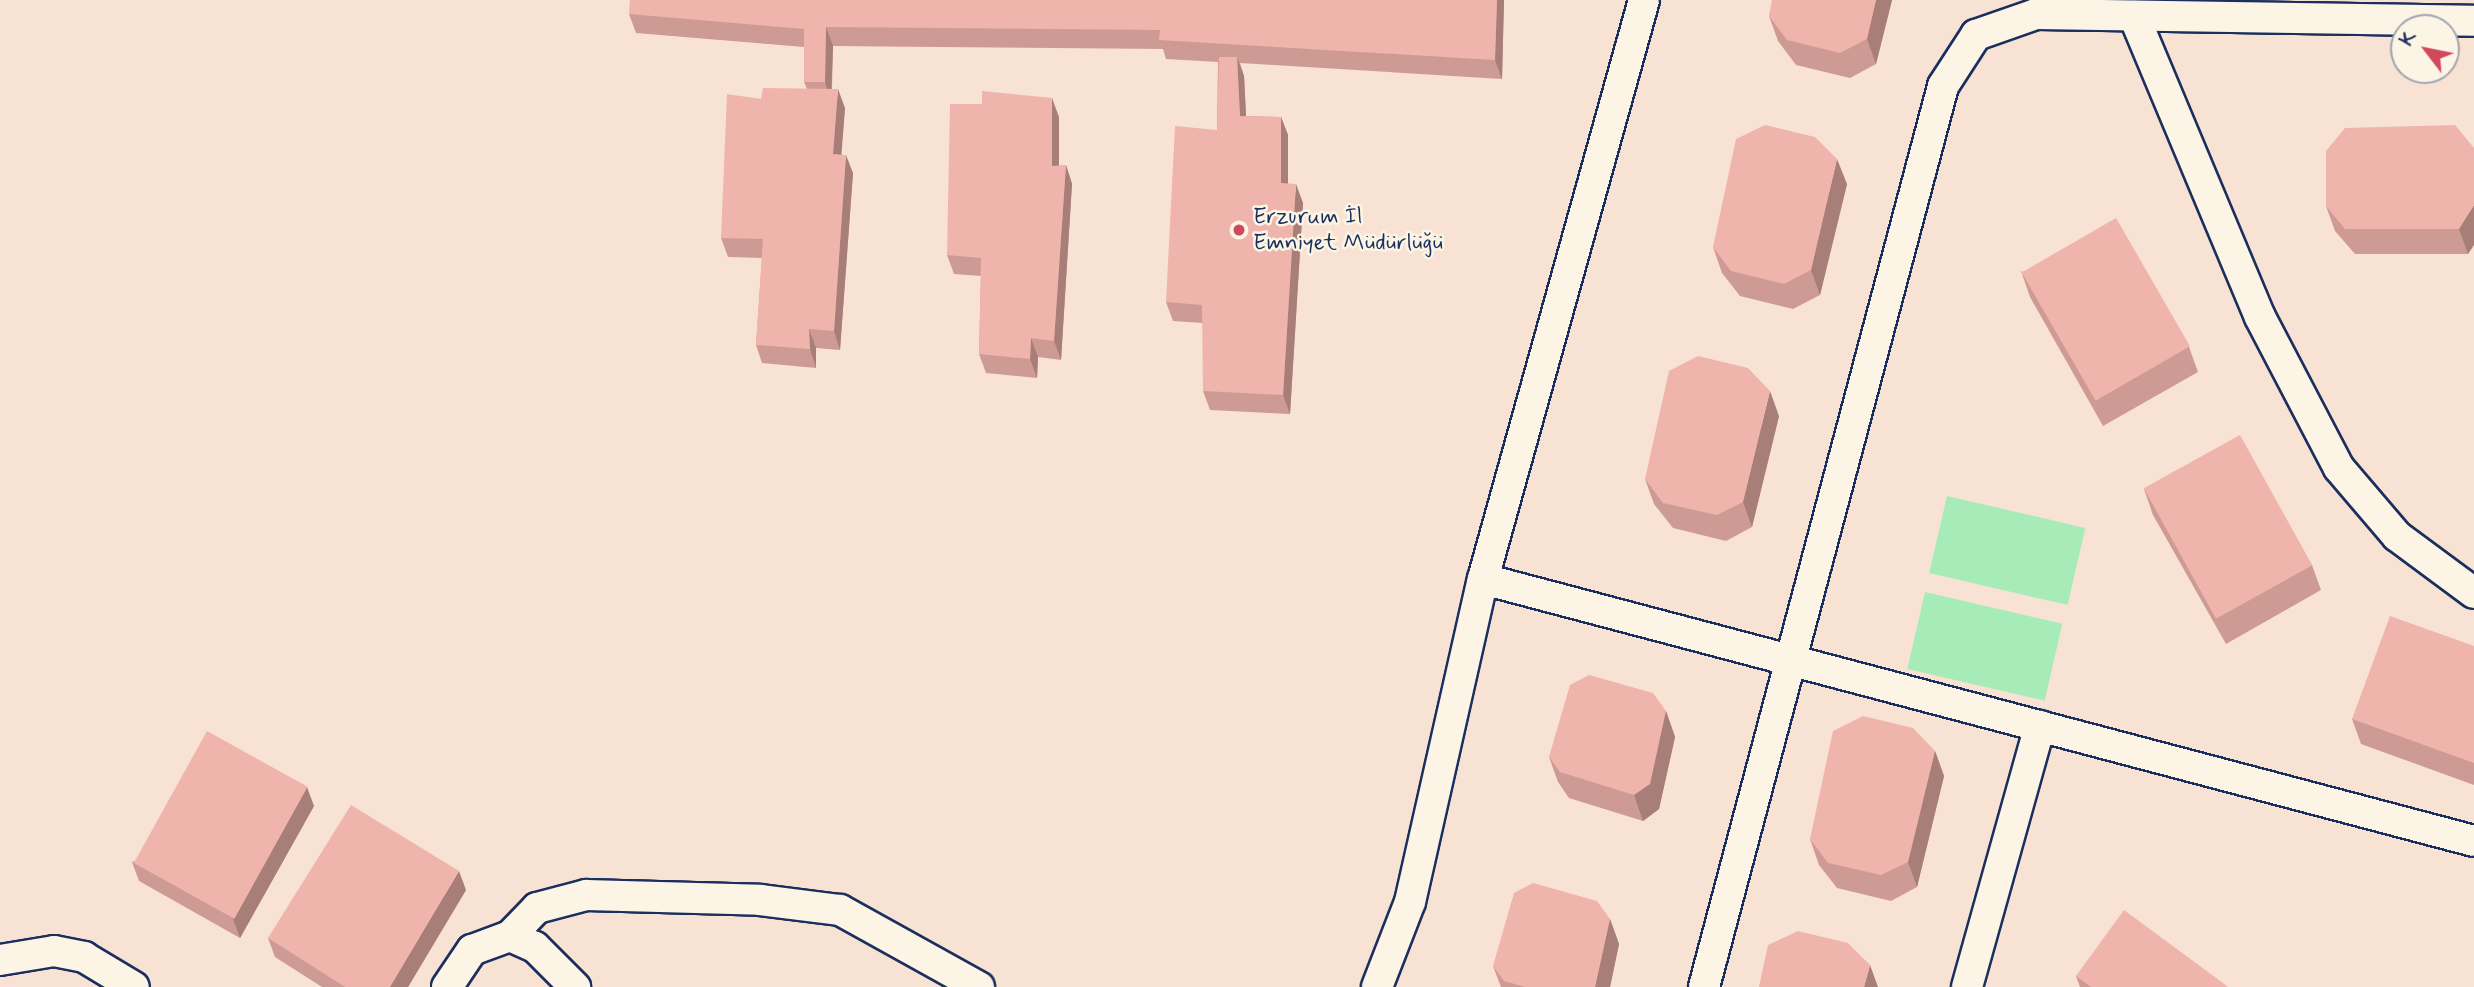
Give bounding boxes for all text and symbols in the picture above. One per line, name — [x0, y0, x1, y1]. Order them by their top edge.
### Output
north arrow — [2390, 14, 2460, 84]
text: K — [2394, 26, 2423, 51]
place label: Erzurum İl Emniyet Müdürlüğü — [1253, 203, 1442, 257]
marker: Erzurum İl Emniyet Müdürlüğü — [1231, 222, 1247, 238]

